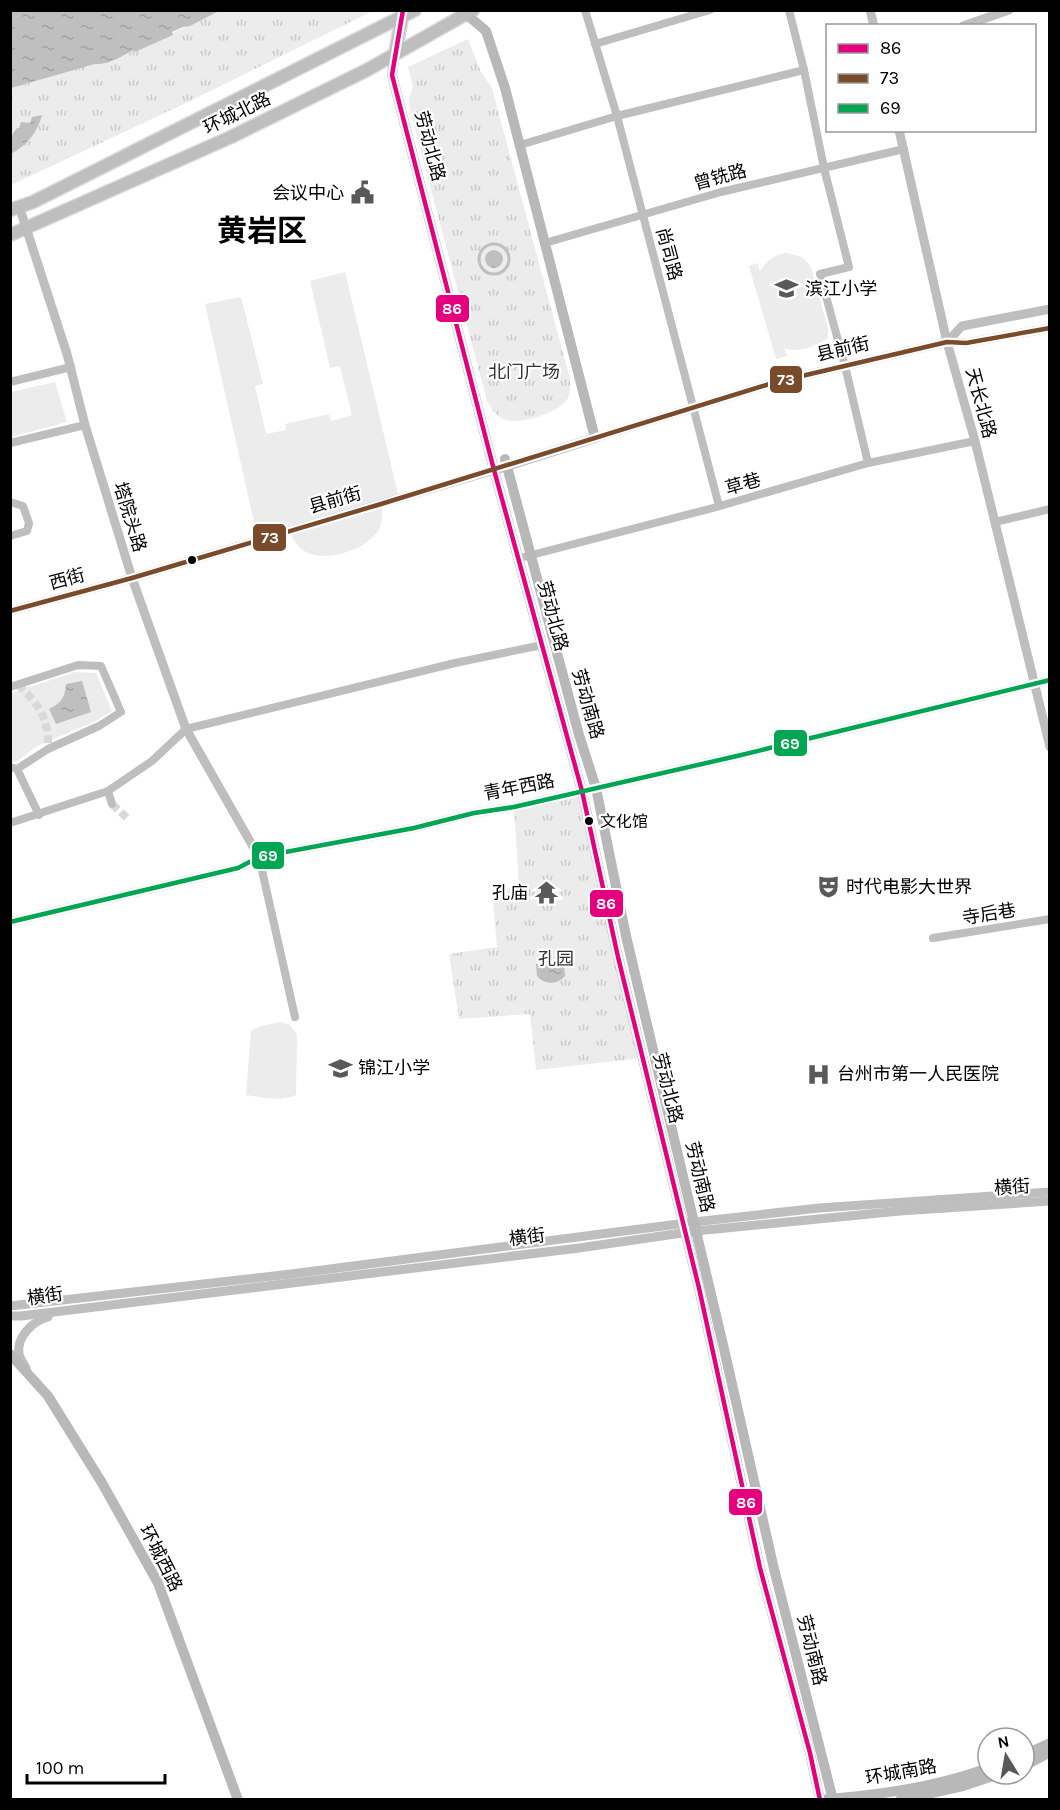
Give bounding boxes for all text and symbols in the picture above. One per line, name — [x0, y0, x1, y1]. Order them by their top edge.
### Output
legend — [826, 24, 1036, 132]
text: 86 — [880, 37, 901, 59]
text: 73 — [880, 67, 899, 89]
street label: 环城北路 — [200, 87, 274, 139]
text: 69 — [880, 97, 901, 119]
street label: 劳动北路 — [410, 108, 450, 184]
street label: 曾铣路 — [691, 159, 749, 195]
public building icon: 会议中心 — [349, 180, 375, 206]
place label: 会议中心 — [272, 182, 344, 204]
district label: 黄岩区 — [217, 213, 307, 249]
street label: 尚司路 — [651, 225, 687, 283]
school or university icon: 滨江小学 — [774, 276, 800, 302]
place label: 滨江小学 — [805, 278, 877, 300]
line badge: 86 — [435, 294, 470, 323]
text: 86 — [442, 299, 462, 318]
street label: 县前街 — [814, 332, 872, 366]
park label: 北门广场 — [488, 361, 560, 383]
line badge: 73 — [769, 365, 803, 394]
street label: 天长北路 — [961, 365, 1001, 441]
text: 73 — [777, 370, 795, 389]
street label: 草巷 — [723, 468, 763, 500]
street label: 塔院头路 — [109, 479, 151, 555]
street label: 县前街 — [306, 482, 364, 518]
line badge: 73 — [252, 523, 287, 552]
text: 73 — [261, 528, 279, 547]
unlabelled marker — [186, 554, 198, 566]
street label: 西街 — [47, 564, 87, 594]
street label: 劳动北路 — [533, 578, 573, 654]
street label: 劳动南路 — [568, 666, 608, 742]
line badge: 69 — [773, 729, 808, 757]
text: 69 — [780, 734, 800, 753]
street label: 青年西路 — [482, 769, 556, 805]
place label: 文化馆 — [600, 812, 648, 831]
marker: 文化馆 — [583, 815, 595, 827]
line badge: 69 — [251, 841, 285, 870]
text: 69 — [258, 846, 278, 865]
theatre icon: 时代电影大世界 — [815, 874, 841, 900]
place label: 时代电影大世界 — [846, 876, 972, 898]
temple icon: 孔庙 — [533, 880, 559, 906]
place label: 孔庙 — [492, 882, 528, 904]
line badge: 86 — [589, 889, 624, 918]
text: 86 — [596, 894, 616, 913]
street label: 寺后巷 — [961, 899, 1017, 929]
park label: 孔园 — [538, 948, 574, 970]
street label: 劳动北路 — [649, 1050, 687, 1126]
school or university icon: 锦江小学 — [327, 1055, 353, 1081]
place label: 锦江小学 — [358, 1057, 430, 1079]
hospital icon: 台州市第一人民医院 — [806, 1061, 832, 1087]
place label: 台州市第一人民医院 — [837, 1063, 999, 1085]
street label: 劳动南路 — [681, 1139, 719, 1215]
street label: 横街 — [993, 1175, 1031, 1199]
street label: 横街 — [508, 1224, 546, 1250]
street label: 横街 — [26, 1283, 64, 1309]
line badge: 86 — [728, 1488, 763, 1516]
text: 86 — [736, 1493, 756, 1512]
street label: 环城西路 — [135, 1521, 187, 1595]
street label: 劳动南路 — [793, 1612, 831, 1688]
north arrow — [976, 1726, 1036, 1786]
text: N — [996, 1731, 1011, 1752]
scale bar — [27, 1747, 165, 1785]
street label: 环城南路 — [864, 1755, 938, 1789]
text: 100 m — [36, 1757, 84, 1779]

